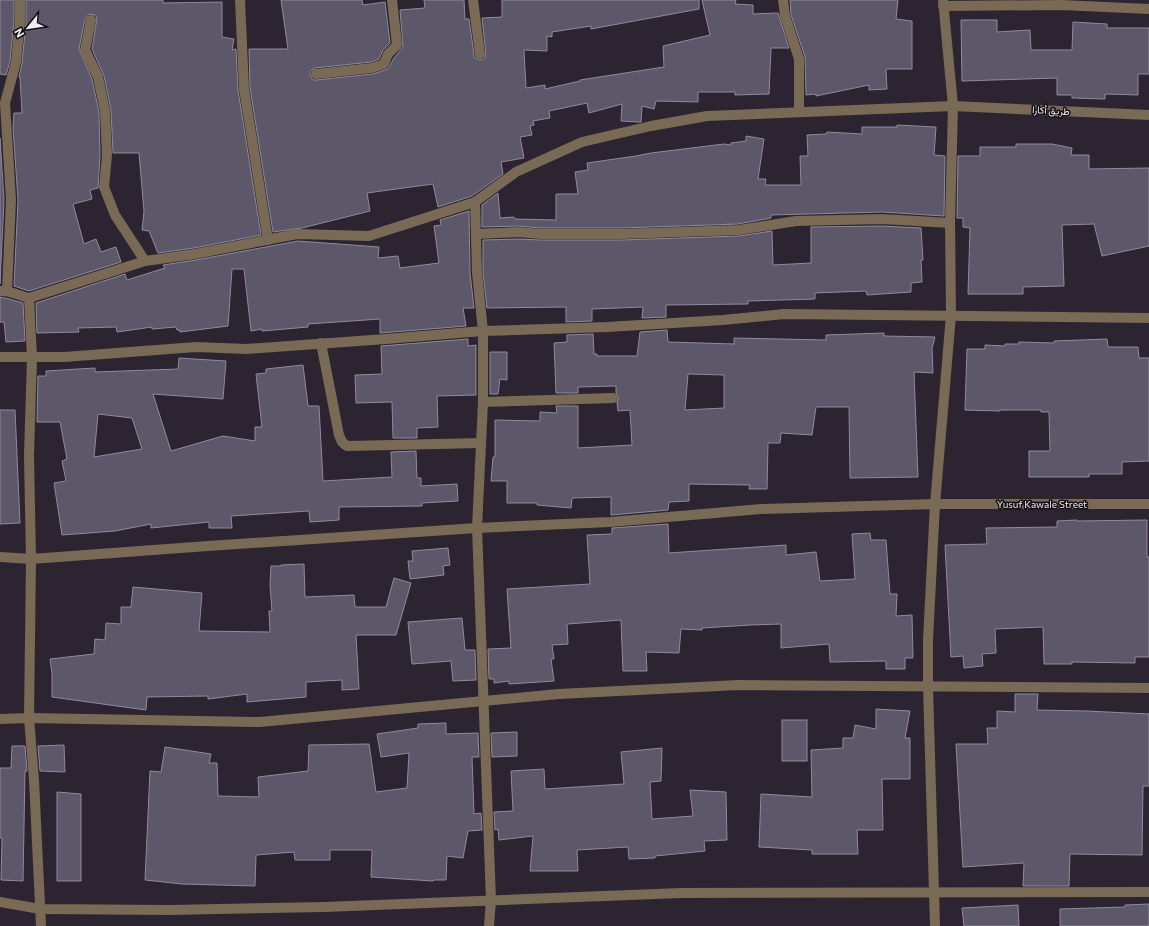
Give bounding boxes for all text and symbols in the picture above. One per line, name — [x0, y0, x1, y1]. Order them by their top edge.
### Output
north arrow — [8, 8, 48, 48]
text: N — [11, 26, 27, 40]
street label: طريق أكارا — [1032, 103, 1071, 118]
street label: Yusuf Kawale Street — [997, 498, 1087, 510]

